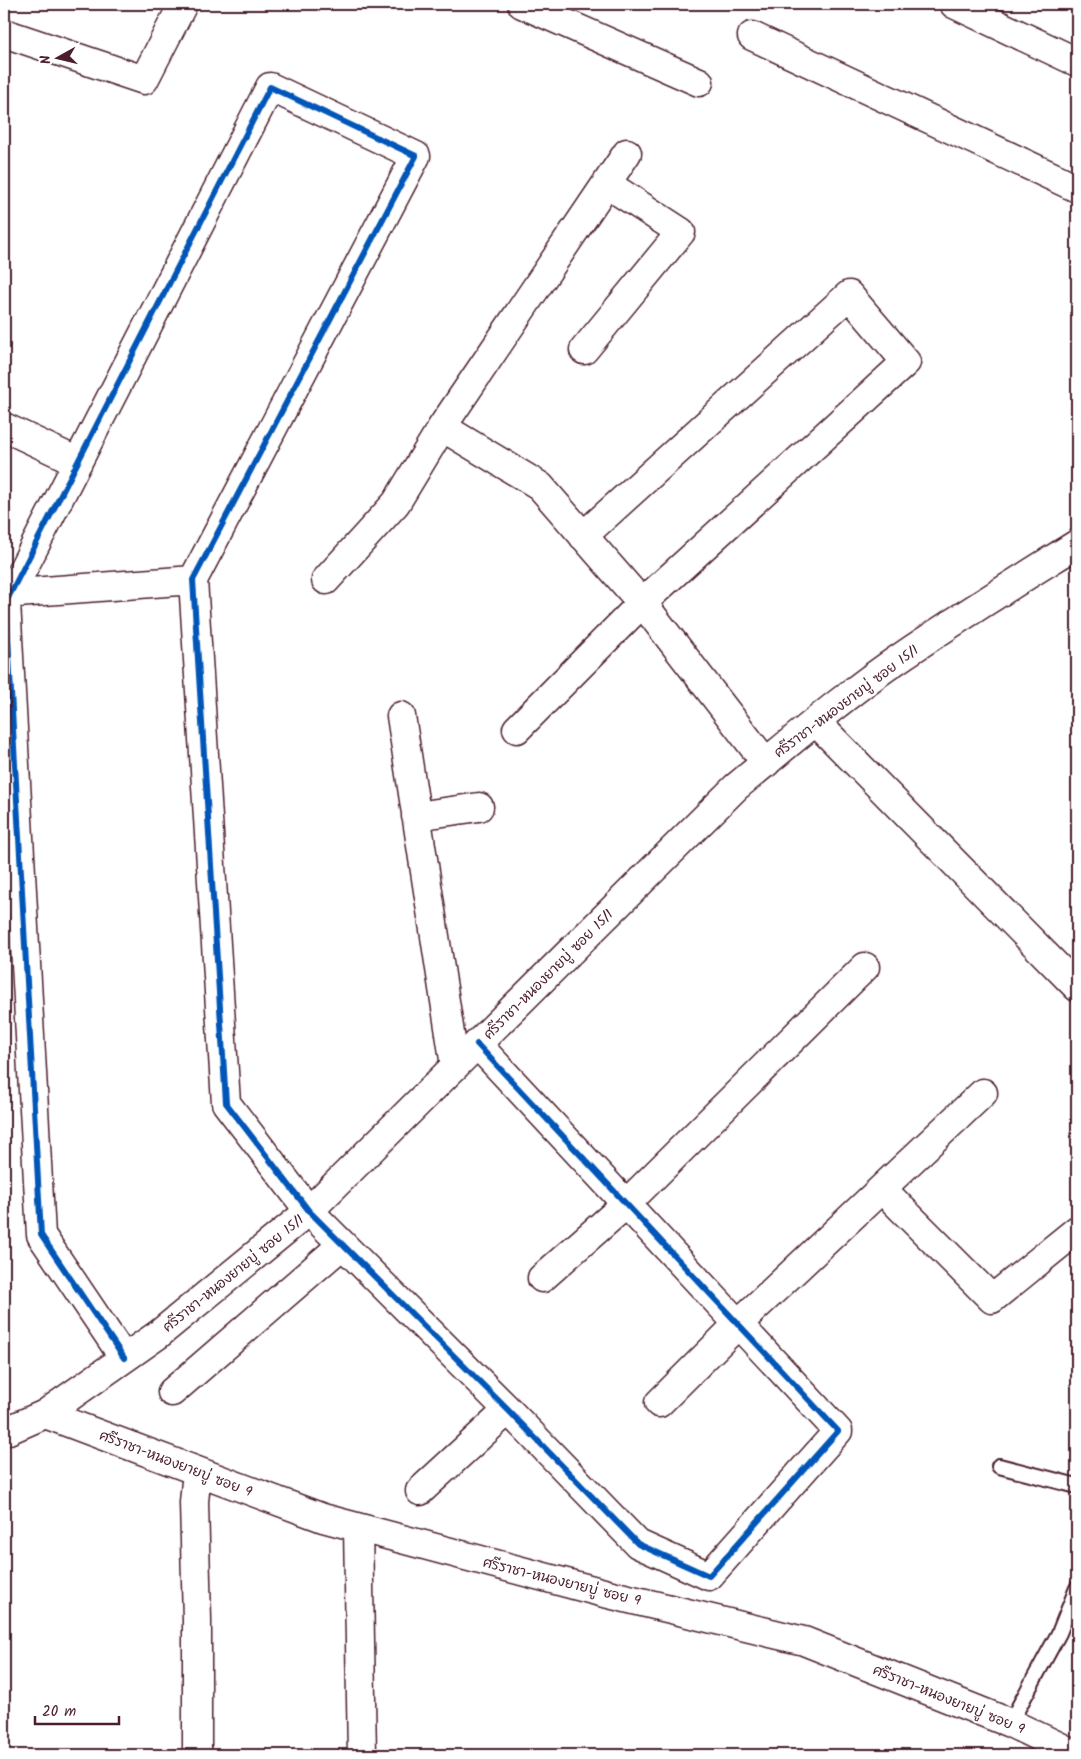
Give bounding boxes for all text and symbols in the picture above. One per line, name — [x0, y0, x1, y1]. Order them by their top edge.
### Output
north arrow — [32, 32, 82, 82]
text: N — [35, 54, 58, 66]
street label: ศรีราชา-หนองยายบู่ ซอย 15/1 — [770, 640, 924, 764]
street label: ศรีราชา-หนองยายบู่ ซอย 15/1 — [479, 905, 619, 1045]
street label: ศรีราชา-หนองยายบู่ ซอย 15/1 — [158, 1210, 309, 1338]
street label: ศรีราชา-หนองยายบู่ ซอย 9 — [96, 1425, 255, 1503]
street label: ศรีราชา-หนองยายบู่ ซอย 9 — [480, 1552, 643, 1612]
street label: ศรีราชา-หนองยายบู่ ซอย 9 — [869, 1659, 1028, 1741]
scale bar — [35, 1694, 119, 1726]
text: 20 m — [42, 1700, 76, 1724]

